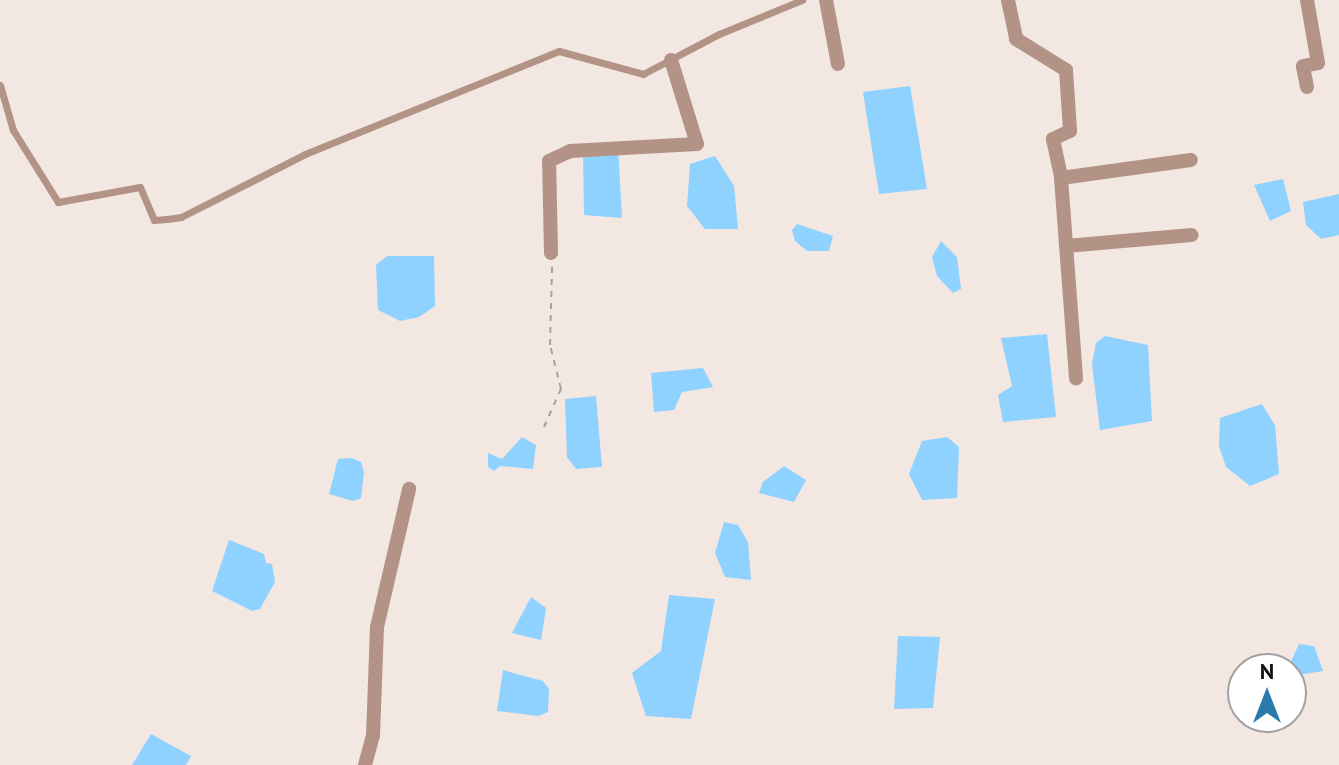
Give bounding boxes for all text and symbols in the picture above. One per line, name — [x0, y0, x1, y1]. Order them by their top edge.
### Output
north arrow — [1227, 653, 1307, 733]
text: N — [1260, 657, 1274, 685]

